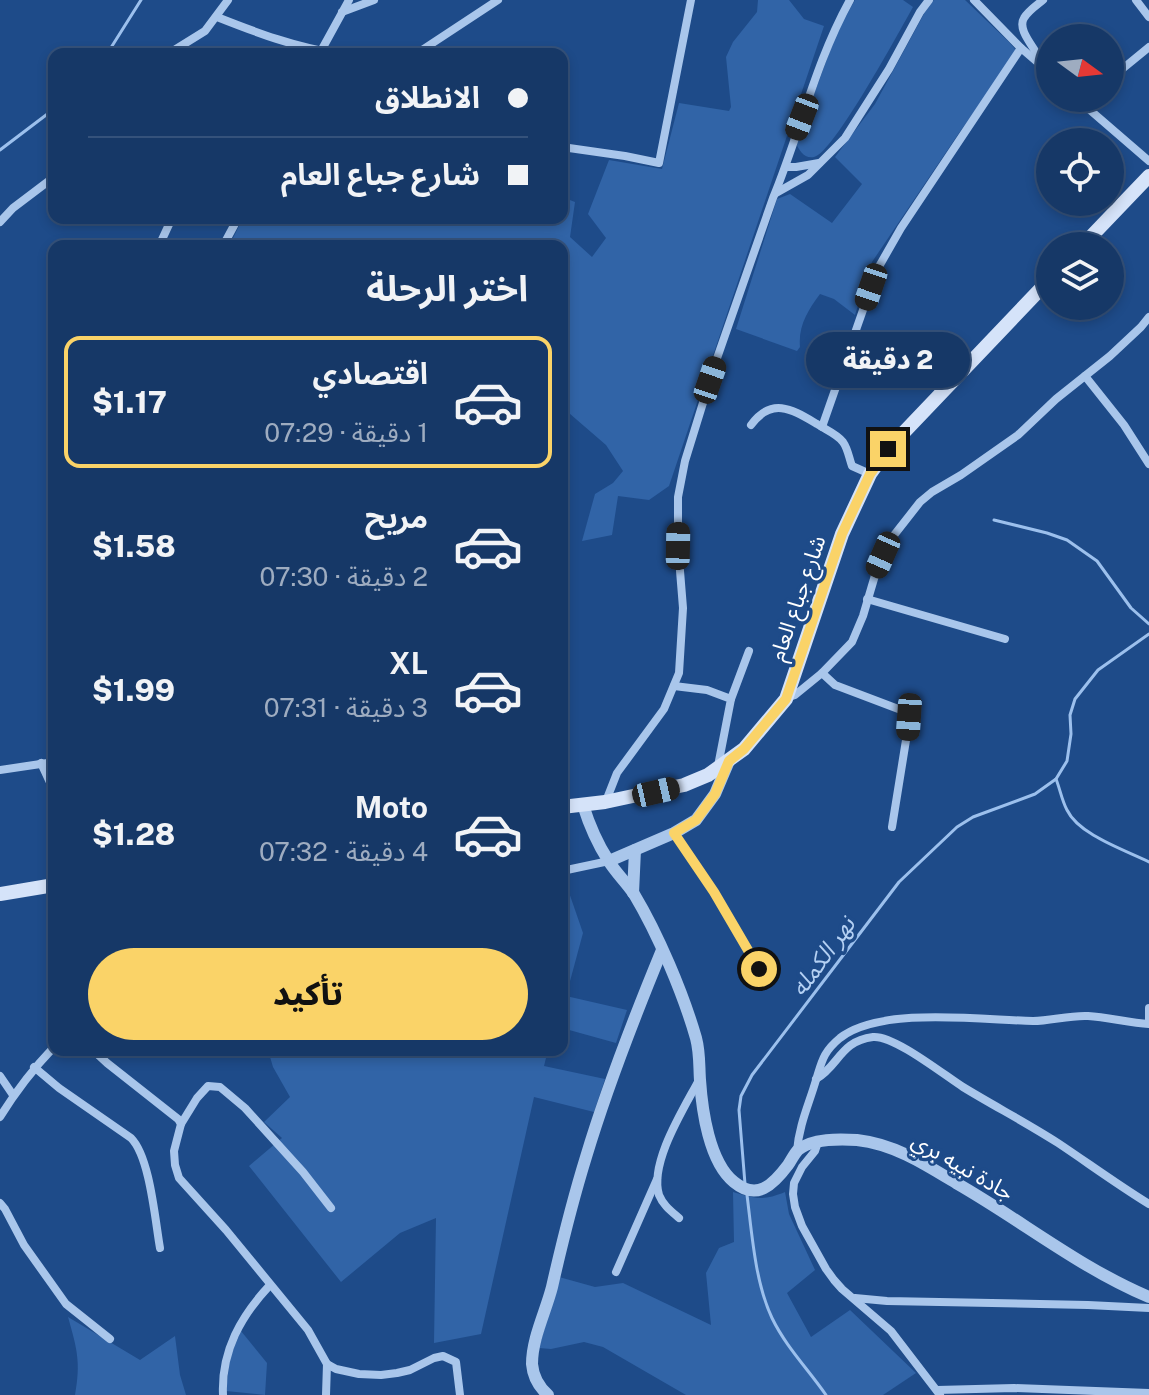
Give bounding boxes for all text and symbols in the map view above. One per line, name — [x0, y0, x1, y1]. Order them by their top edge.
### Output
north arrow — [1036, 24, 1124, 112]
map controls — [1036, 24, 1124, 320]
text: الانطلاق — [375, 79, 480, 115]
car — [782, 90, 822, 144]
button: locate — [1036, 128, 1124, 216]
text: شارع جباع العام — [281, 156, 480, 192]
button: layers — [1036, 232, 1124, 320]
car — [852, 260, 890, 314]
text: اختر الرحلة — [366, 267, 528, 309]
callout: 2 دقيقة — [806, 333, 970, 389]
text: 2 دقيقة — [843, 344, 933, 375]
car — [691, 353, 729, 407]
text: اقتصادي — [313, 355, 428, 391]
icon: car — [452, 366, 524, 438]
text: $1.17 — [92, 384, 167, 420]
text: 1 دقيقة · 07:29 — [264, 417, 428, 448]
route end — [870, 431, 906, 467]
text: مريح — [365, 499, 428, 535]
icon: car — [452, 510, 524, 582]
car — [666, 522, 690, 570]
text: $1.58 — [92, 528, 176, 564]
car — [862, 528, 904, 582]
street label: شارع جباع العام — [763, 532, 834, 666]
text: 2 دقيقة · 07:30 — [259, 561, 428, 592]
text: XL — [389, 645, 428, 681]
icon: car — [452, 654, 524, 726]
text: $1.99 — [92, 672, 175, 708]
text: 3 دقيقة · 07:31 — [264, 692, 428, 723]
car — [895, 692, 923, 742]
car — [630, 775, 682, 809]
text: Moto — [355, 789, 428, 825]
icon: car — [452, 798, 524, 870]
text: $1.28 — [92, 816, 175, 852]
text: 4 دقيقة · 07:32 — [259, 836, 428, 867]
water label: نهر الكمله — [784, 910, 862, 1002]
button: تأكيد — [88, 948, 528, 1040]
route start — [741, 951, 777, 987]
street label: جادة نبيه بري — [905, 1126, 1019, 1209]

